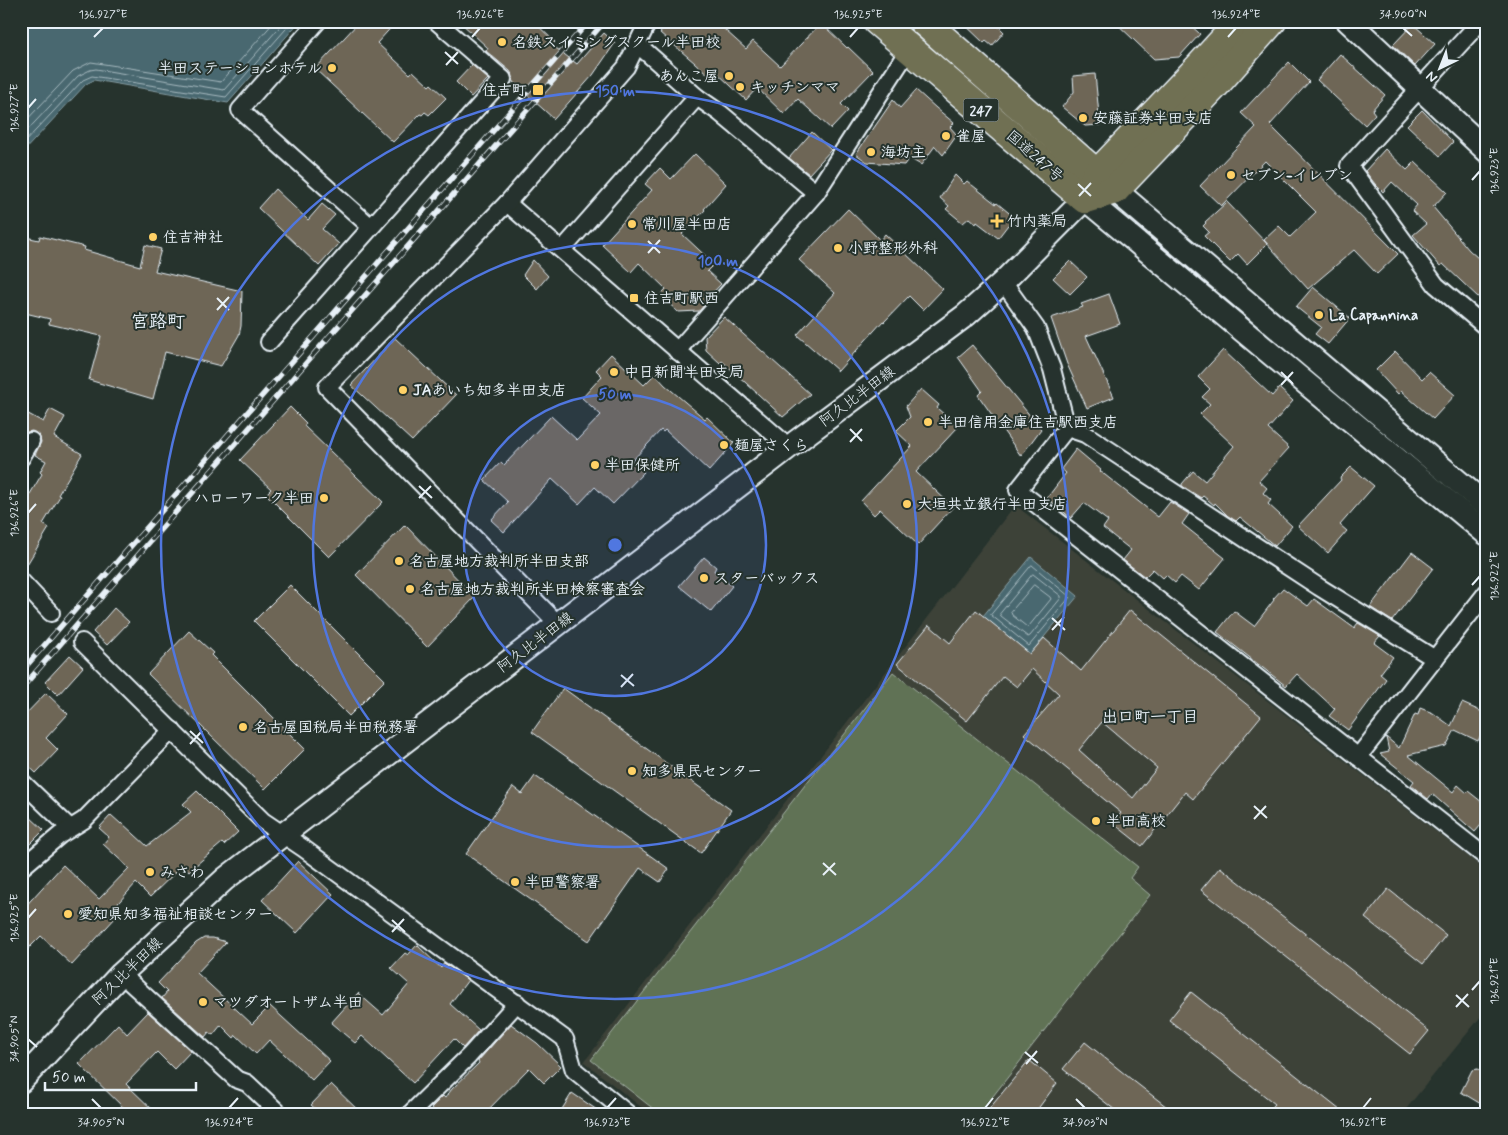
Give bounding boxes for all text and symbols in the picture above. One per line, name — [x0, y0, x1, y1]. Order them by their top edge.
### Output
text: 136.927°E — [79, 7, 127, 23]
text: 136.926°E — [456, 7, 504, 23]
text: 136.925°E — [834, 7, 882, 23]
text: 136.924°E — [1211, 7, 1261, 23]
text: 34.900°N — [1379, 7, 1427, 23]
place label: 名鉄スイミングスクール半田校 — [512, 33, 721, 53]
marker: 名鉄スイミングスクール半田校 — [496, 36, 508, 48]
north arrow — [1416, 42, 1466, 92]
place label: 半田ステーションホテル — [158, 59, 322, 79]
marker: 半田ステーションホテル — [326, 62, 338, 74]
place label: あんこ屋 — [659, 67, 719, 87]
text: N — [1422, 67, 1441, 87]
marker: あんこ屋 — [723, 70, 735, 82]
place label: キッチンママ — [750, 78, 840, 98]
place label: 住吉町 — [482, 81, 527, 101]
marker: キッチンママ — [734, 81, 746, 93]
text: 150 m — [595, 82, 635, 102]
marker: 住吉町 — [531, 83, 545, 97]
text: 136.927°E — [7, 84, 23, 132]
road number: 247 — [964, 98, 998, 122]
place label: 安藤証券半田支店 — [1093, 109, 1213, 129]
marker: 安藤証券半田支店 — [1077, 112, 1089, 124]
street label: 国道247号 — [1001, 126, 1067, 187]
place label: 雀屋 — [956, 127, 986, 147]
marker: 雀屋 — [940, 130, 952, 142]
place label: 海坊主 — [881, 143, 926, 163]
marker: 海坊主 — [865, 146, 877, 158]
text: 136.923°E — [1487, 147, 1503, 195]
place label: セブン-イレブン — [1241, 166, 1353, 186]
marker: セブン-イレブン — [1225, 169, 1237, 181]
place label: 竹内薬局 — [1007, 212, 1067, 232]
place label: 常川屋半田店 — [642, 215, 732, 235]
marker: 竹内薬局 — [991, 215, 1003, 227]
marker: 常川屋半田店 — [626, 218, 638, 230]
place label: 住吉神社 — [163, 228, 223, 248]
marker: 住吉神社 — [147, 231, 159, 243]
place label: 小野整形外科 — [848, 239, 938, 259]
marker: 小野整形外科 — [832, 242, 844, 254]
text: 100 m — [698, 252, 738, 272]
place label: 住吉町駅西 — [644, 289, 719, 309]
marker: 住吉町駅西 — [628, 292, 640, 304]
place label: La Capannina — [1329, 306, 1418, 326]
marker: La Capannina — [1313, 309, 1325, 321]
district label: 宮路町 — [131, 310, 185, 334]
street label: 阿久比半田線 — [816, 362, 900, 432]
place label: 中日新聞半田支局 — [624, 363, 744, 383]
marker: 中日新聞半田支局 — [608, 366, 620, 378]
place label: JAあいち知多半田支店 — [413, 381, 567, 401]
marker: JAあいち知多半田支店 — [397, 384, 409, 396]
text: 50 m — [598, 385, 632, 405]
place label: 半田信用金庫住吉駅西支店 — [938, 413, 1118, 433]
marker: 半田信用金庫住吉駅西支店 — [922, 416, 934, 428]
place label: 麺屋さくら — [734, 436, 809, 456]
marker: 麺屋さくら — [718, 439, 730, 451]
place label: 半田保健所 — [605, 456, 680, 476]
marker: 半田保健所 — [589, 459, 601, 471]
text: 136.926°E — [7, 489, 23, 537]
place label: ハローワーク半田 — [194, 489, 314, 509]
marker: ハローワーク半田 — [318, 492, 330, 504]
place label: 大垣共立銀行半田支店 — [917, 495, 1067, 515]
marker: 大垣共立銀行半田支店 — [901, 498, 913, 510]
centre of rings — [606, 536, 624, 554]
text: 136.922°E — [1487, 551, 1503, 601]
place label: 名古屋地方裁判所半田支部 — [409, 552, 589, 572]
marker: 名古屋地方裁判所半田支部 — [393, 555, 405, 567]
place label: スターバックス — [714, 569, 819, 589]
marker: スターバックス — [698, 572, 710, 584]
place label: 名古屋地方裁判所半田検察審査会 — [420, 580, 645, 600]
marker: 名古屋地方裁判所半田検察審査会 — [404, 583, 416, 595]
street label: 阿久比半田線 — [494, 608, 578, 678]
district label: 出口町一丁目 — [1102, 707, 1198, 728]
place label: 名古屋国税局半田税務署 — [253, 718, 418, 738]
marker: 名古屋国税局半田税務署 — [237, 721, 249, 733]
place label: 知多県民センター — [642, 762, 762, 782]
marker: 知多県民センター — [626, 765, 638, 777]
place label: 半田高校 — [1106, 812, 1166, 832]
marker: 半田高校 — [1090, 815, 1102, 827]
place label: みさわ — [160, 863, 205, 883]
marker: みさわ — [144, 866, 156, 878]
place label: 半田警察署 — [525, 873, 600, 893]
marker: 半田警察署 — [509, 876, 521, 888]
text: 136.925°E — [7, 894, 23, 942]
place label: 愛知県知多福祉相談センター — [78, 905, 273, 925]
marker: 愛知県知多福祉相談センター — [62, 908, 74, 920]
street label: 阿久比半田線 — [88, 933, 167, 1010]
text: 136.921°E — [1487, 958, 1503, 1004]
place label: マツダオートザム半田 — [213, 993, 363, 1013]
marker: マツダオートザム半田 — [197, 996, 209, 1008]
text: 34.905°N — [7, 1015, 23, 1063]
scale bar — [45, 1060, 196, 1092]
text: 50 m — [52, 1068, 86, 1088]
text: 34.905°N — [77, 1115, 125, 1131]
text: 136.924°E — [204, 1115, 254, 1131]
text: 136.923°E — [583, 1115, 631, 1131]
text: 136.922°E — [960, 1115, 1010, 1131]
text: 34.903°N — [1062, 1115, 1108, 1131]
text: 136.921°E — [1340, 1115, 1386, 1131]

